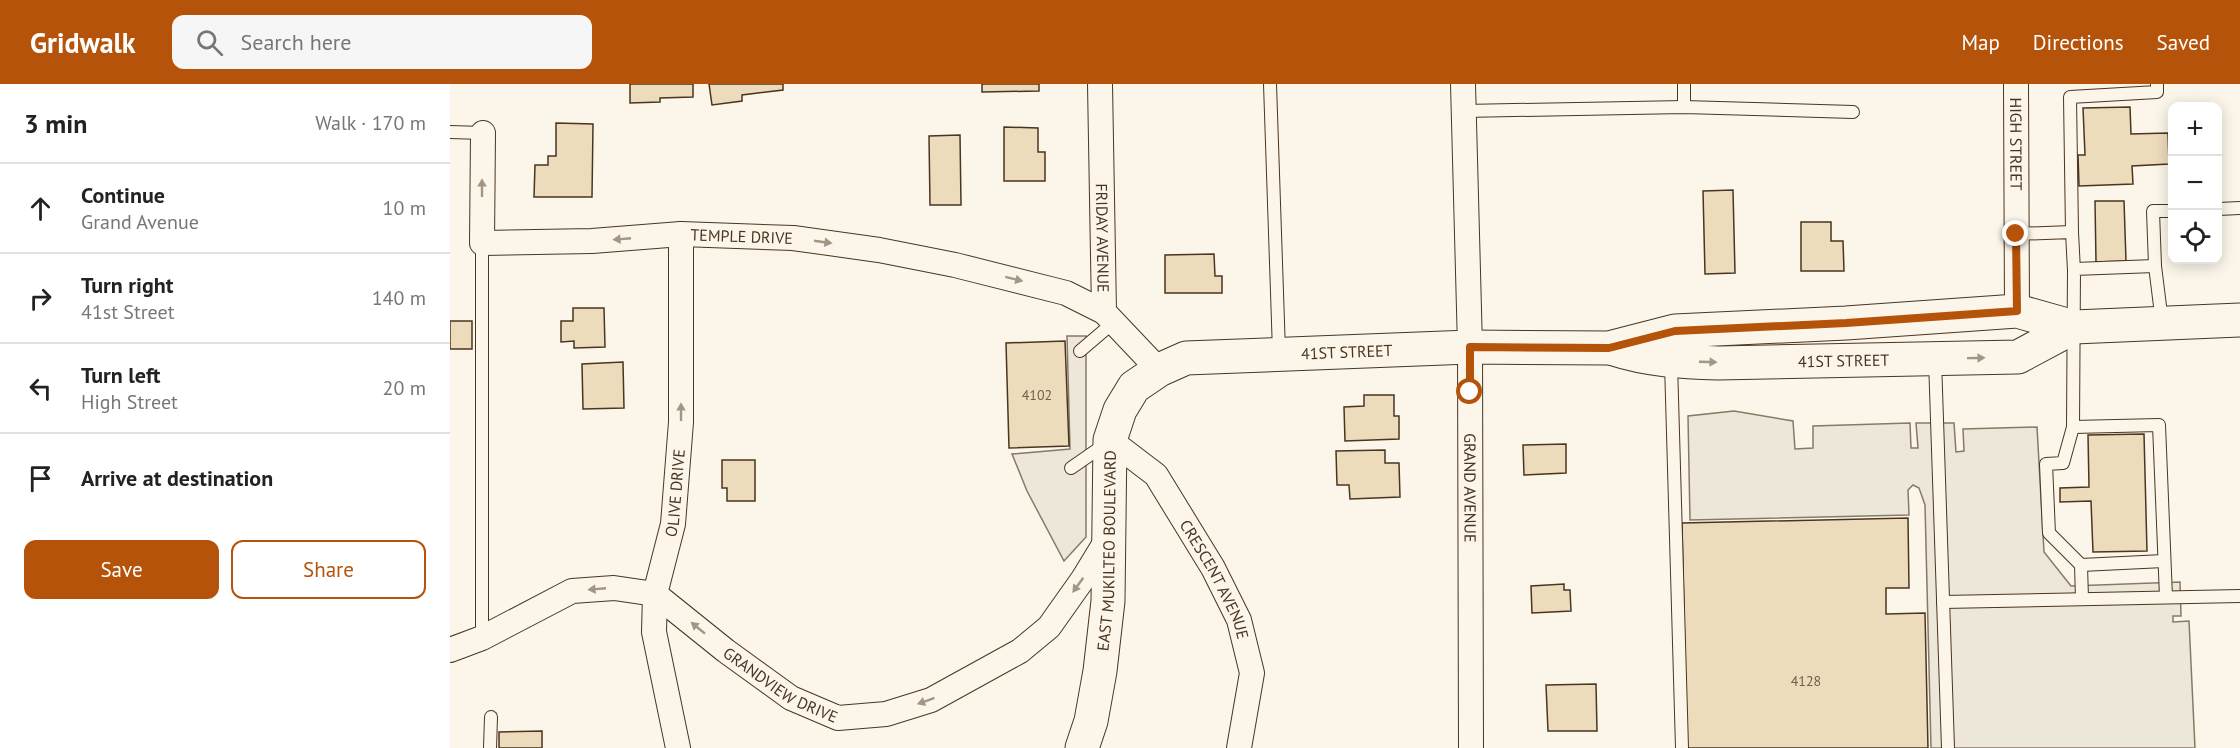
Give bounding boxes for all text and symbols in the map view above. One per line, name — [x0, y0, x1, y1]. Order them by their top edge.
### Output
search box — [172, 15, 592, 69]
text: Gridwalk — [30, 24, 136, 61]
icon: search — [193, 26, 226, 59]
text: Search here — [241, 28, 352, 56]
text: Map — [1961, 29, 2000, 56]
text: Directions — [2033, 29, 2124, 56]
text: Saved — [2157, 29, 2210, 56]
street label: HIGH STREET — [2006, 97, 2026, 191]
map controls — [2168, 102, 2222, 264]
button: + — [2168, 102, 2222, 156]
text: 3 min — [24, 107, 87, 140]
text: Walk · 170 m — [315, 110, 426, 136]
button: − — [2168, 156, 2222, 210]
one-way arrow — [477, 178, 487, 197]
text: Continue — [81, 181, 165, 209]
street label: FRIDAY AVENUE — [1092, 183, 1114, 293]
icon: ahead — [24, 192, 57, 225]
text: 10 m — [383, 195, 426, 221]
text: Grand Avenue — [81, 209, 199, 235]
button: locate — [2168, 210, 2222, 264]
route end — [2002, 220, 2028, 246]
street label: TEMPLE DRIVE — [690, 224, 793, 248]
one-way arrow — [613, 234, 632, 243]
one-way arrow — [813, 237, 832, 246]
text: Turn right — [81, 271, 173, 299]
one-way arrow — [1005, 275, 1023, 285]
icon: right — [24, 282, 57, 315]
text: 140 m — [372, 285, 426, 311]
text: 41st Street — [81, 299, 174, 325]
street label: 41ST STREET — [1301, 340, 1393, 364]
street label: 41ST STREET — [1798, 350, 1890, 371]
one-way arrow — [1967, 353, 1986, 363]
one-way arrow — [1698, 358, 1717, 367]
text: Turn left — [81, 361, 161, 389]
icon: left — [24, 372, 57, 405]
text: 20 m — [383, 375, 426, 401]
route start — [1456, 378, 1482, 404]
house number: 4102 — [1022, 386, 1052, 404]
text: High Street — [81, 389, 178, 415]
one-way arrow — [676, 403, 685, 422]
street label: GRAND AVENUE — [1460, 433, 1480, 543]
street label: OLIVE DRIVE — [660, 448, 689, 539]
street label: EAST MUKILTEO BOULEVARD — [1092, 450, 1120, 652]
icon: arrive — [24, 462, 57, 495]
text: Arrive at destination — [81, 464, 273, 492]
street label: CRESCENT AVENUE — [1176, 516, 1253, 641]
button: Save — [24, 540, 219, 599]
button: Share — [231, 540, 426, 599]
one-way arrow — [1072, 577, 1084, 593]
one-way arrow — [588, 584, 607, 594]
one-way arrow — [690, 623, 705, 635]
street label: GRANDVIEW DRIVE — [720, 642, 841, 727]
house number: 4128 — [1791, 672, 1821, 690]
one-way arrow — [917, 696, 935, 706]

